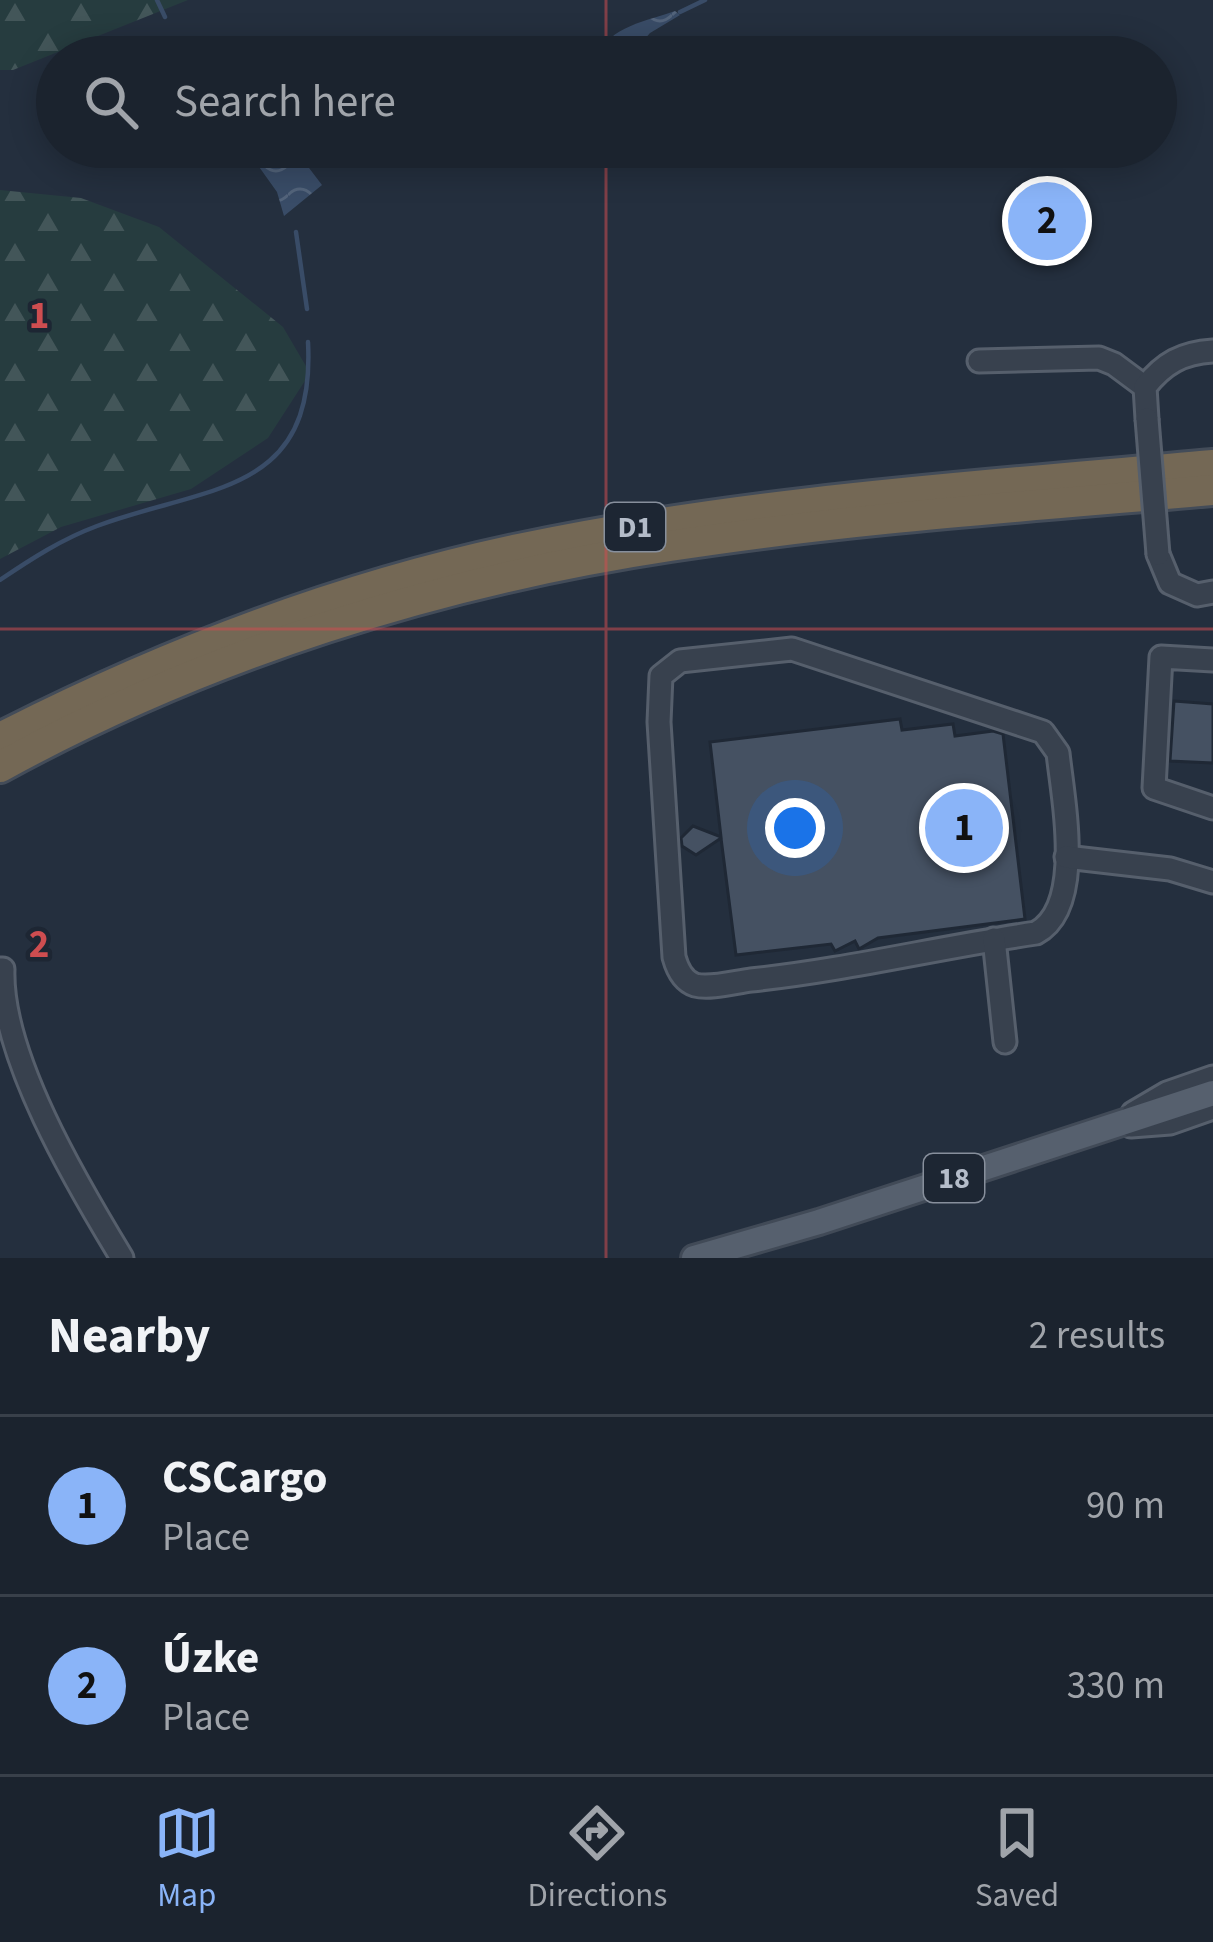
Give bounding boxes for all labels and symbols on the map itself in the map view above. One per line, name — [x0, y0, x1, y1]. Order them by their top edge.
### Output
pin: 2 — [1008, 176, 1086, 266]
text: 1 — [29, 288, 49, 344]
road number: D1 — [605, 503, 665, 551]
pin: 1 — [925, 783, 1003, 873]
your location — [765, 798, 825, 858]
text: 2 — [29, 917, 49, 973]
road number: 18 — [924, 1154, 984, 1202]

